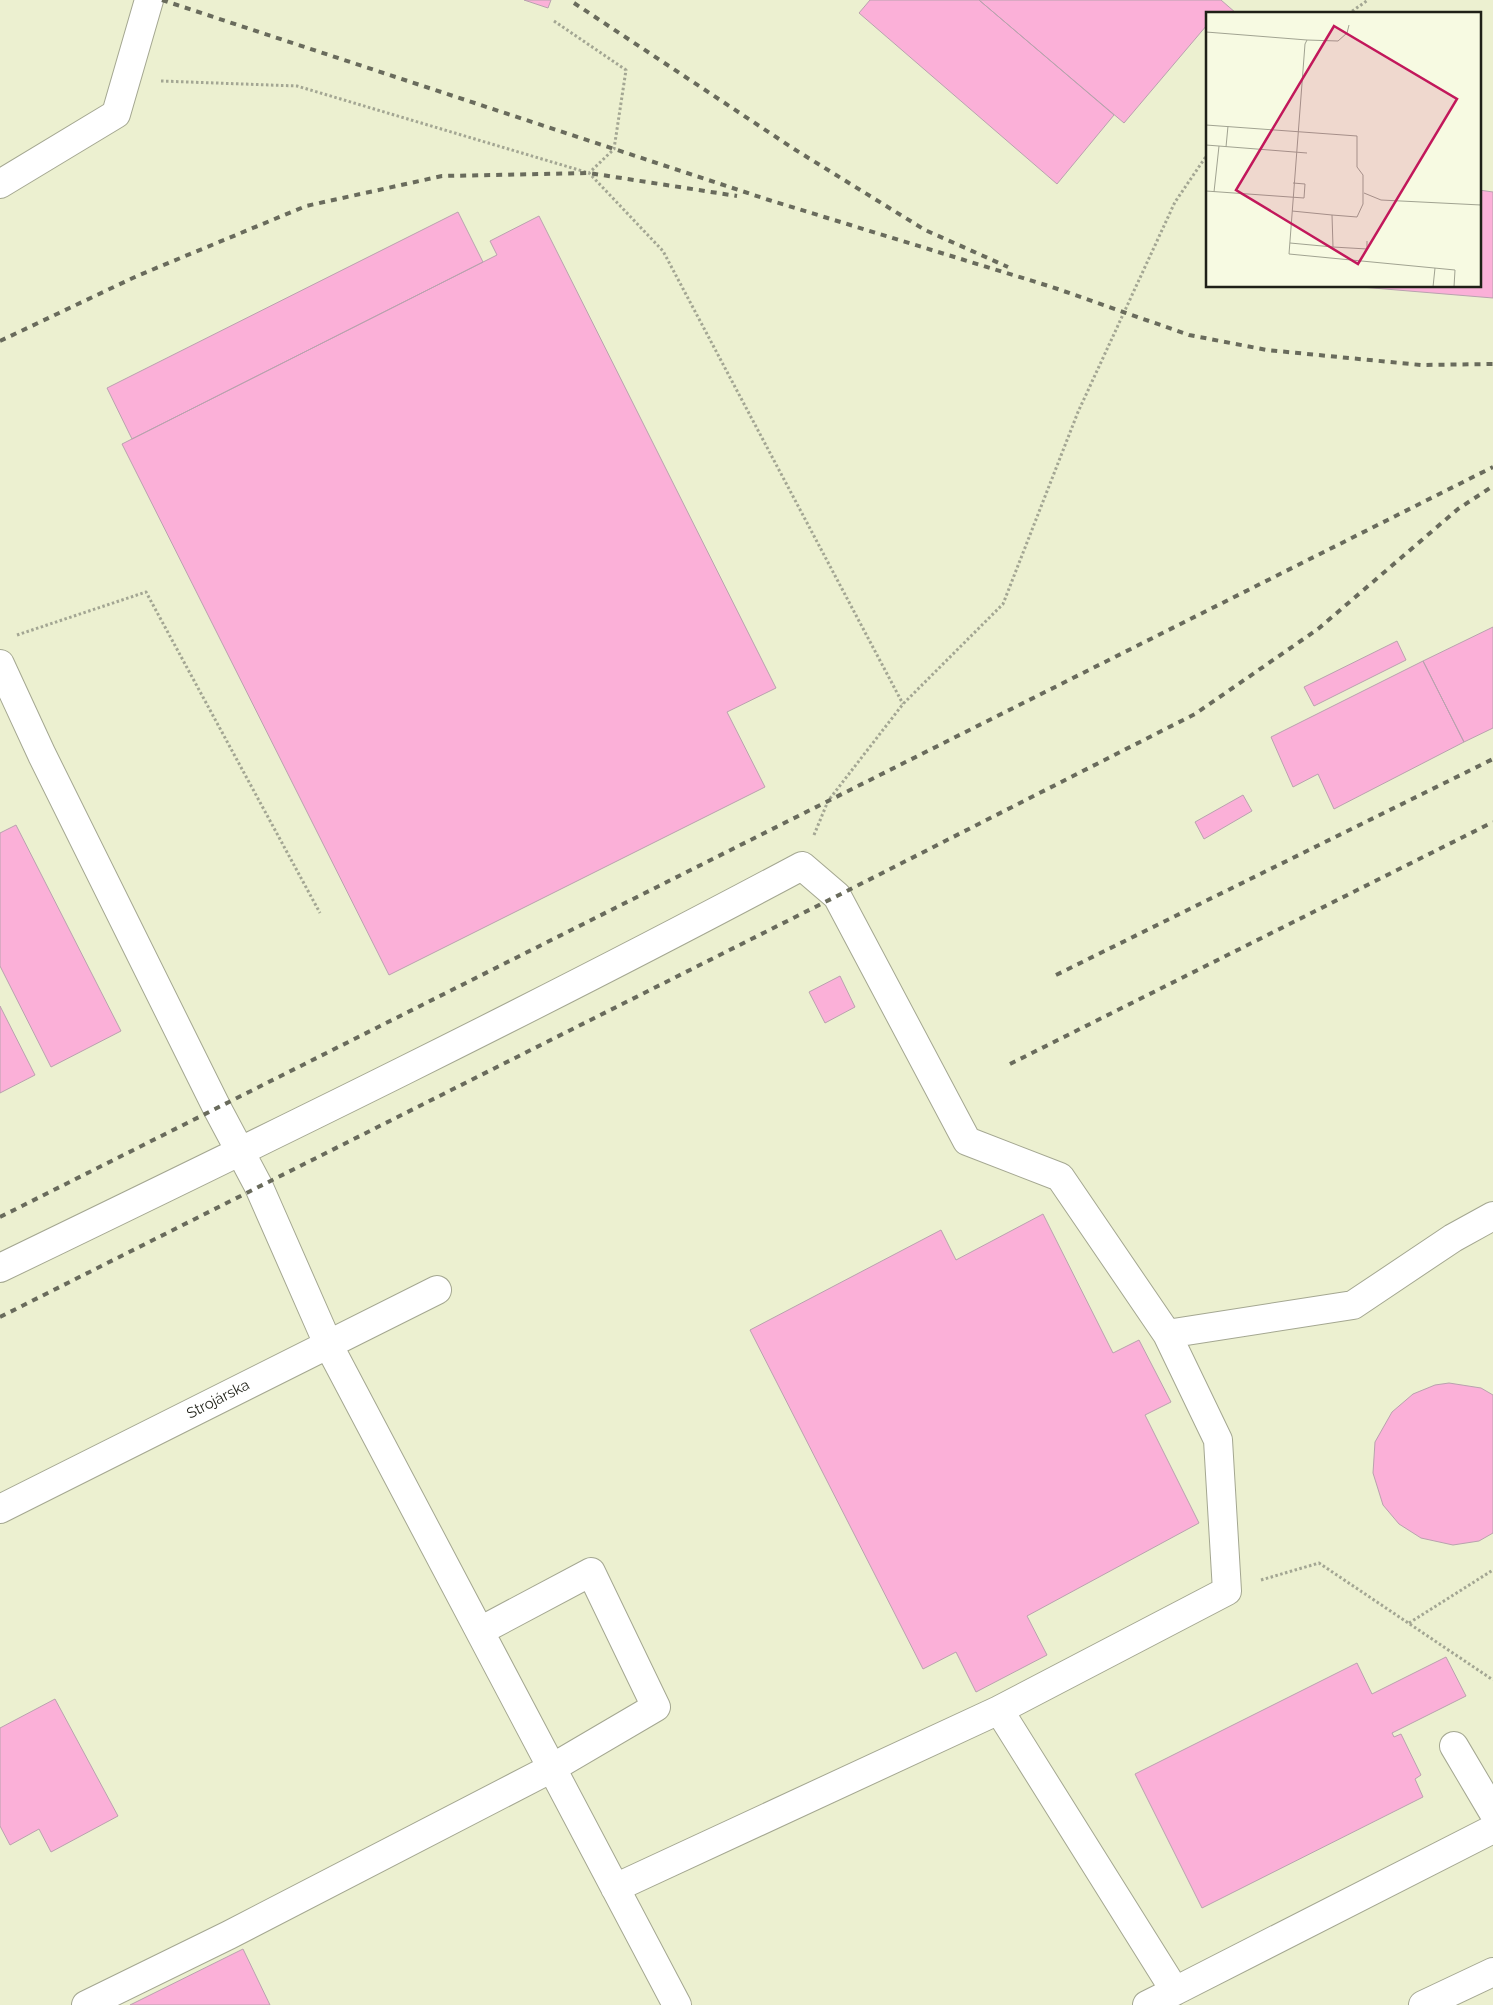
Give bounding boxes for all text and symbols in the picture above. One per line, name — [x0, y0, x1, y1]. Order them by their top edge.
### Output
inset map — [1206, 12, 1480, 288]
street label: Strojárska — [184, 1376, 252, 1422]

